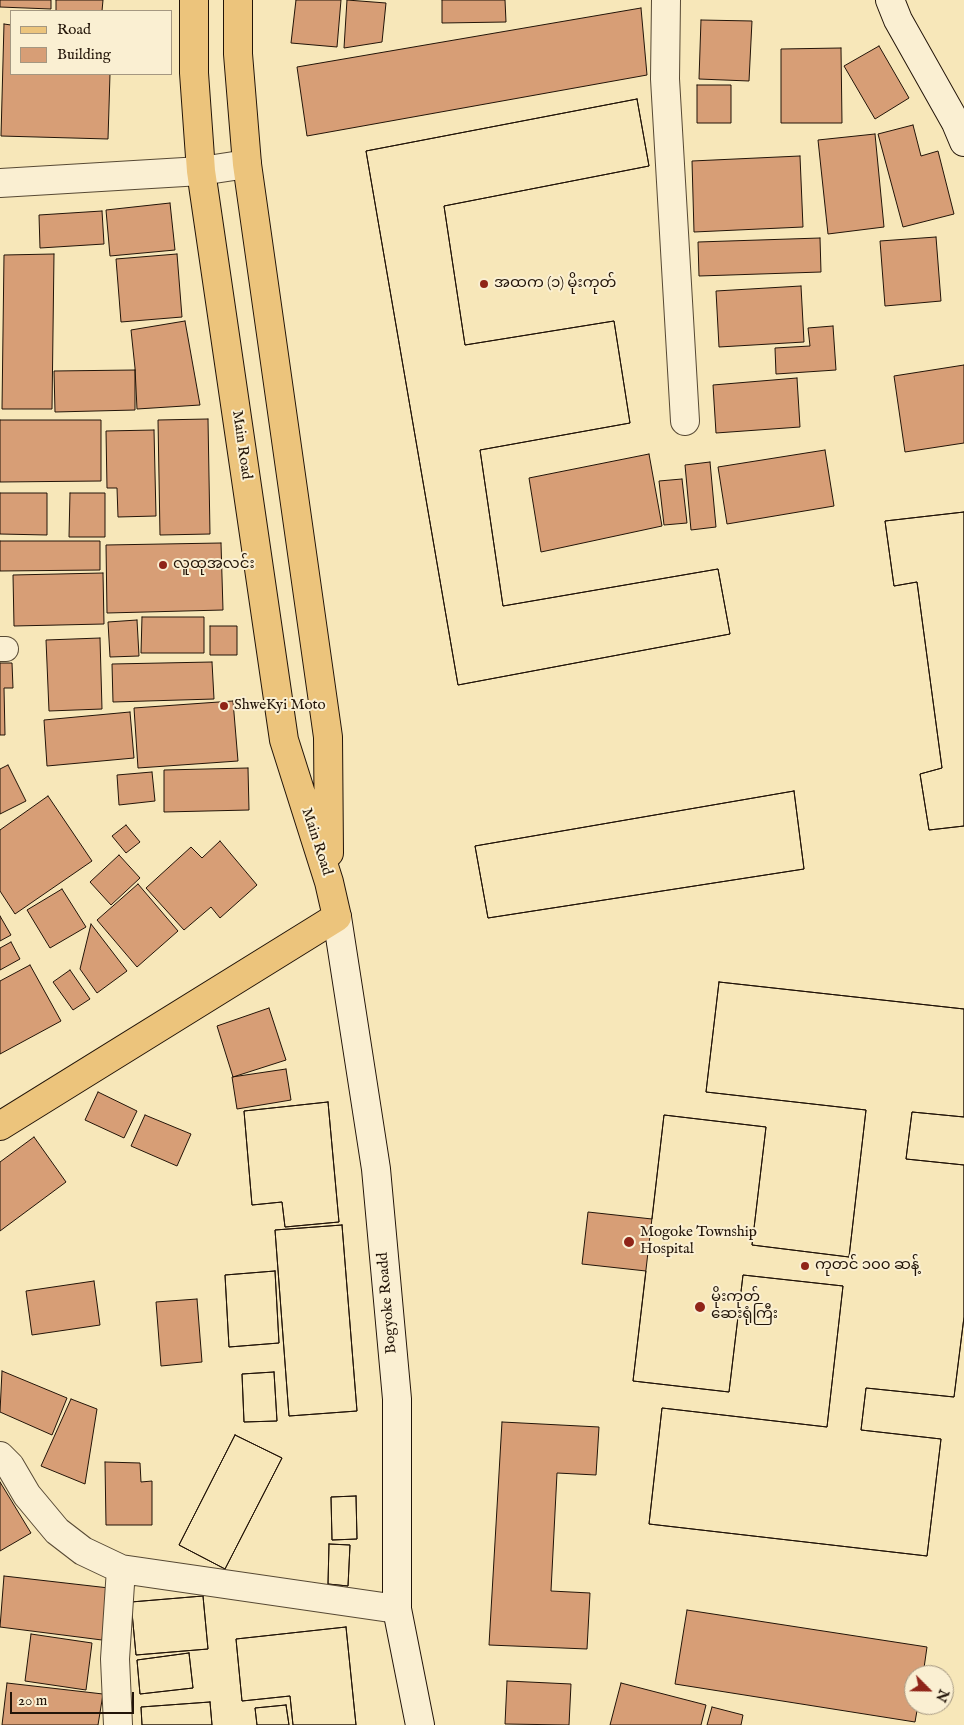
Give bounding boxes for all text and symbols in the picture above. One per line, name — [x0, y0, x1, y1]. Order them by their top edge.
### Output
legend — [10, 10, 172, 75]
text: Road — [57, 20, 91, 39]
text: Building — [57, 45, 111, 64]
place label: အထက (၁) မိုးကုတ် — [494, 275, 616, 293]
marker: အထက (၁) မိုးကုတ် — [478, 278, 490, 290]
street label: Main Road — [227, 409, 255, 481]
place label: လူထုအလင်း — [173, 556, 255, 574]
marker: လူထုအလင်း — [157, 559, 169, 571]
place label: ShweKyi Moto — [234, 697, 326, 715]
marker: ShweKyi Moto — [218, 700, 230, 712]
street label: Main Road — [297, 806, 335, 878]
place label: Mogoke Township Hospital — [640, 1224, 757, 1259]
marker: Mogoke Township Hospital — [622, 1235, 636, 1249]
street label: Bogyoke Roadd — [375, 1252, 401, 1354]
place label: ကုတင် ၁၀၀ ဆန့် — [815, 1257, 919, 1275]
marker: ကုတင် ၁၀၀ ဆန့် — [799, 1260, 811, 1272]
place label: မိုးကုတ်‌ ‌ဆေးရုံကြီး — [711, 1289, 778, 1324]
marker: မိုးကုတ်‌ ‌ဆေးရုံကြီး — [693, 1300, 707, 1314]
north arrow — [904, 1665, 954, 1715]
scale bar — [12, 1682, 136, 1714]
text: N — [931, 1686, 953, 1705]
text: 20 m — [18, 1691, 47, 1710]

